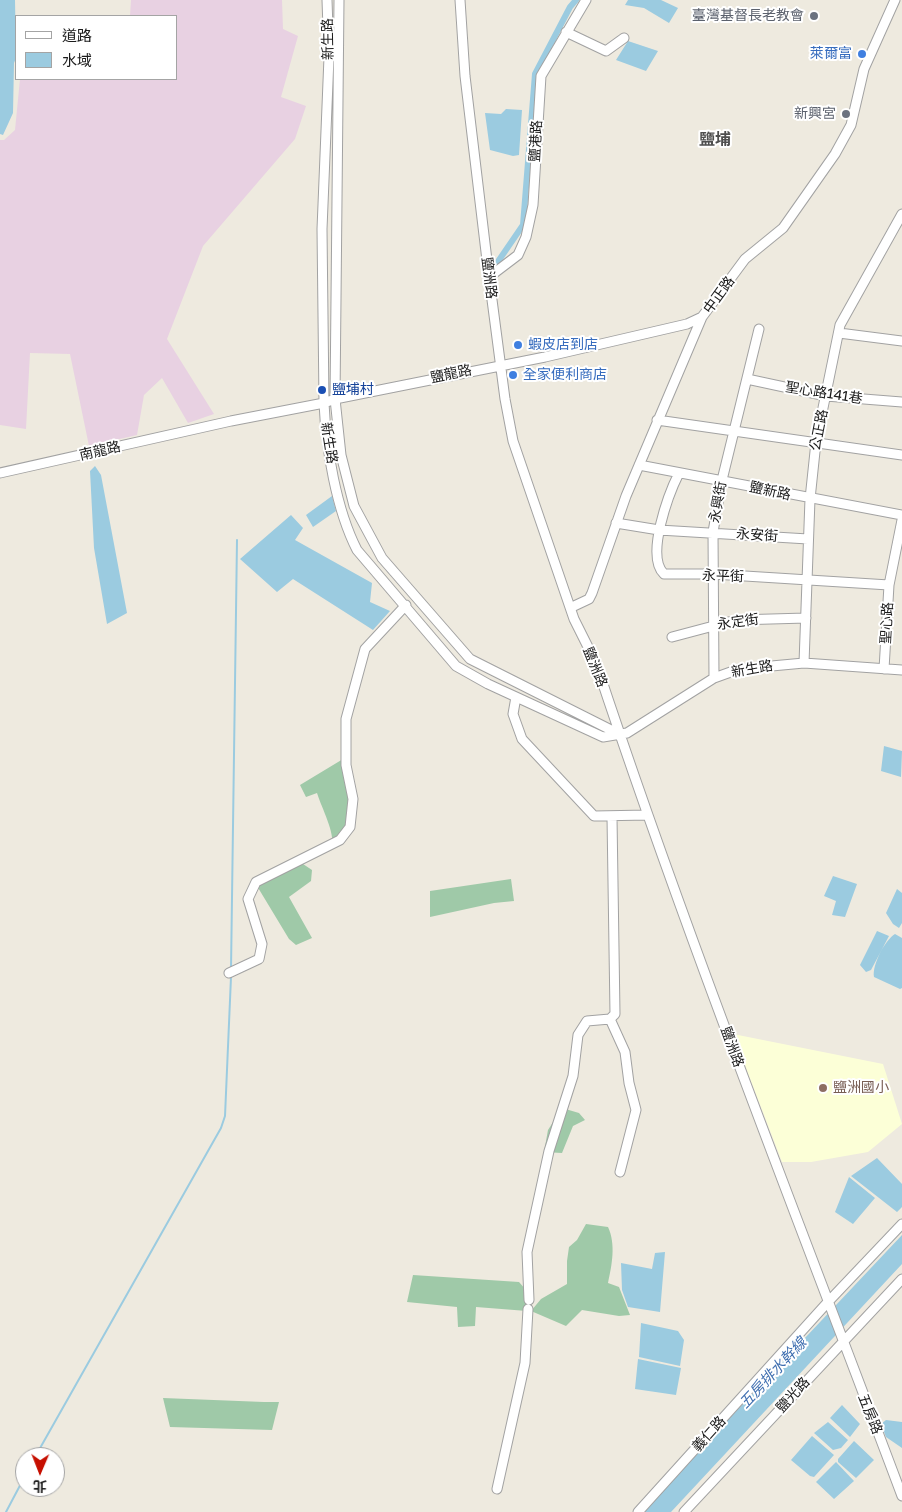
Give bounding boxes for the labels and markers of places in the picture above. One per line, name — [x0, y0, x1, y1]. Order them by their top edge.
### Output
place label: 臺灣基督長老教會 — [692, 8, 804, 24]
marker: 臺灣基督長老教會 — [808, 10, 820, 22]
place label: 萊爾富 — [810, 46, 852, 62]
marker: 萊爾富 — [856, 48, 868, 60]
place label: 新興宮 — [794, 106, 836, 122]
marker: 新興宮 — [840, 108, 852, 120]
place label: 蝦皮店到店 — [528, 337, 598, 353]
marker: 蝦皮店到店 — [512, 339, 524, 351]
place label: 全家便利商店 — [523, 367, 607, 383]
marker: 全家便利商店 — [507, 369, 519, 381]
place label: 鹽埔村 — [332, 382, 374, 398]
marker: 鹽埔村 — [316, 384, 328, 396]
place label: 鹽洲國小 — [833, 1080, 889, 1096]
marker: 鹽洲國小 — [817, 1082, 829, 1094]

